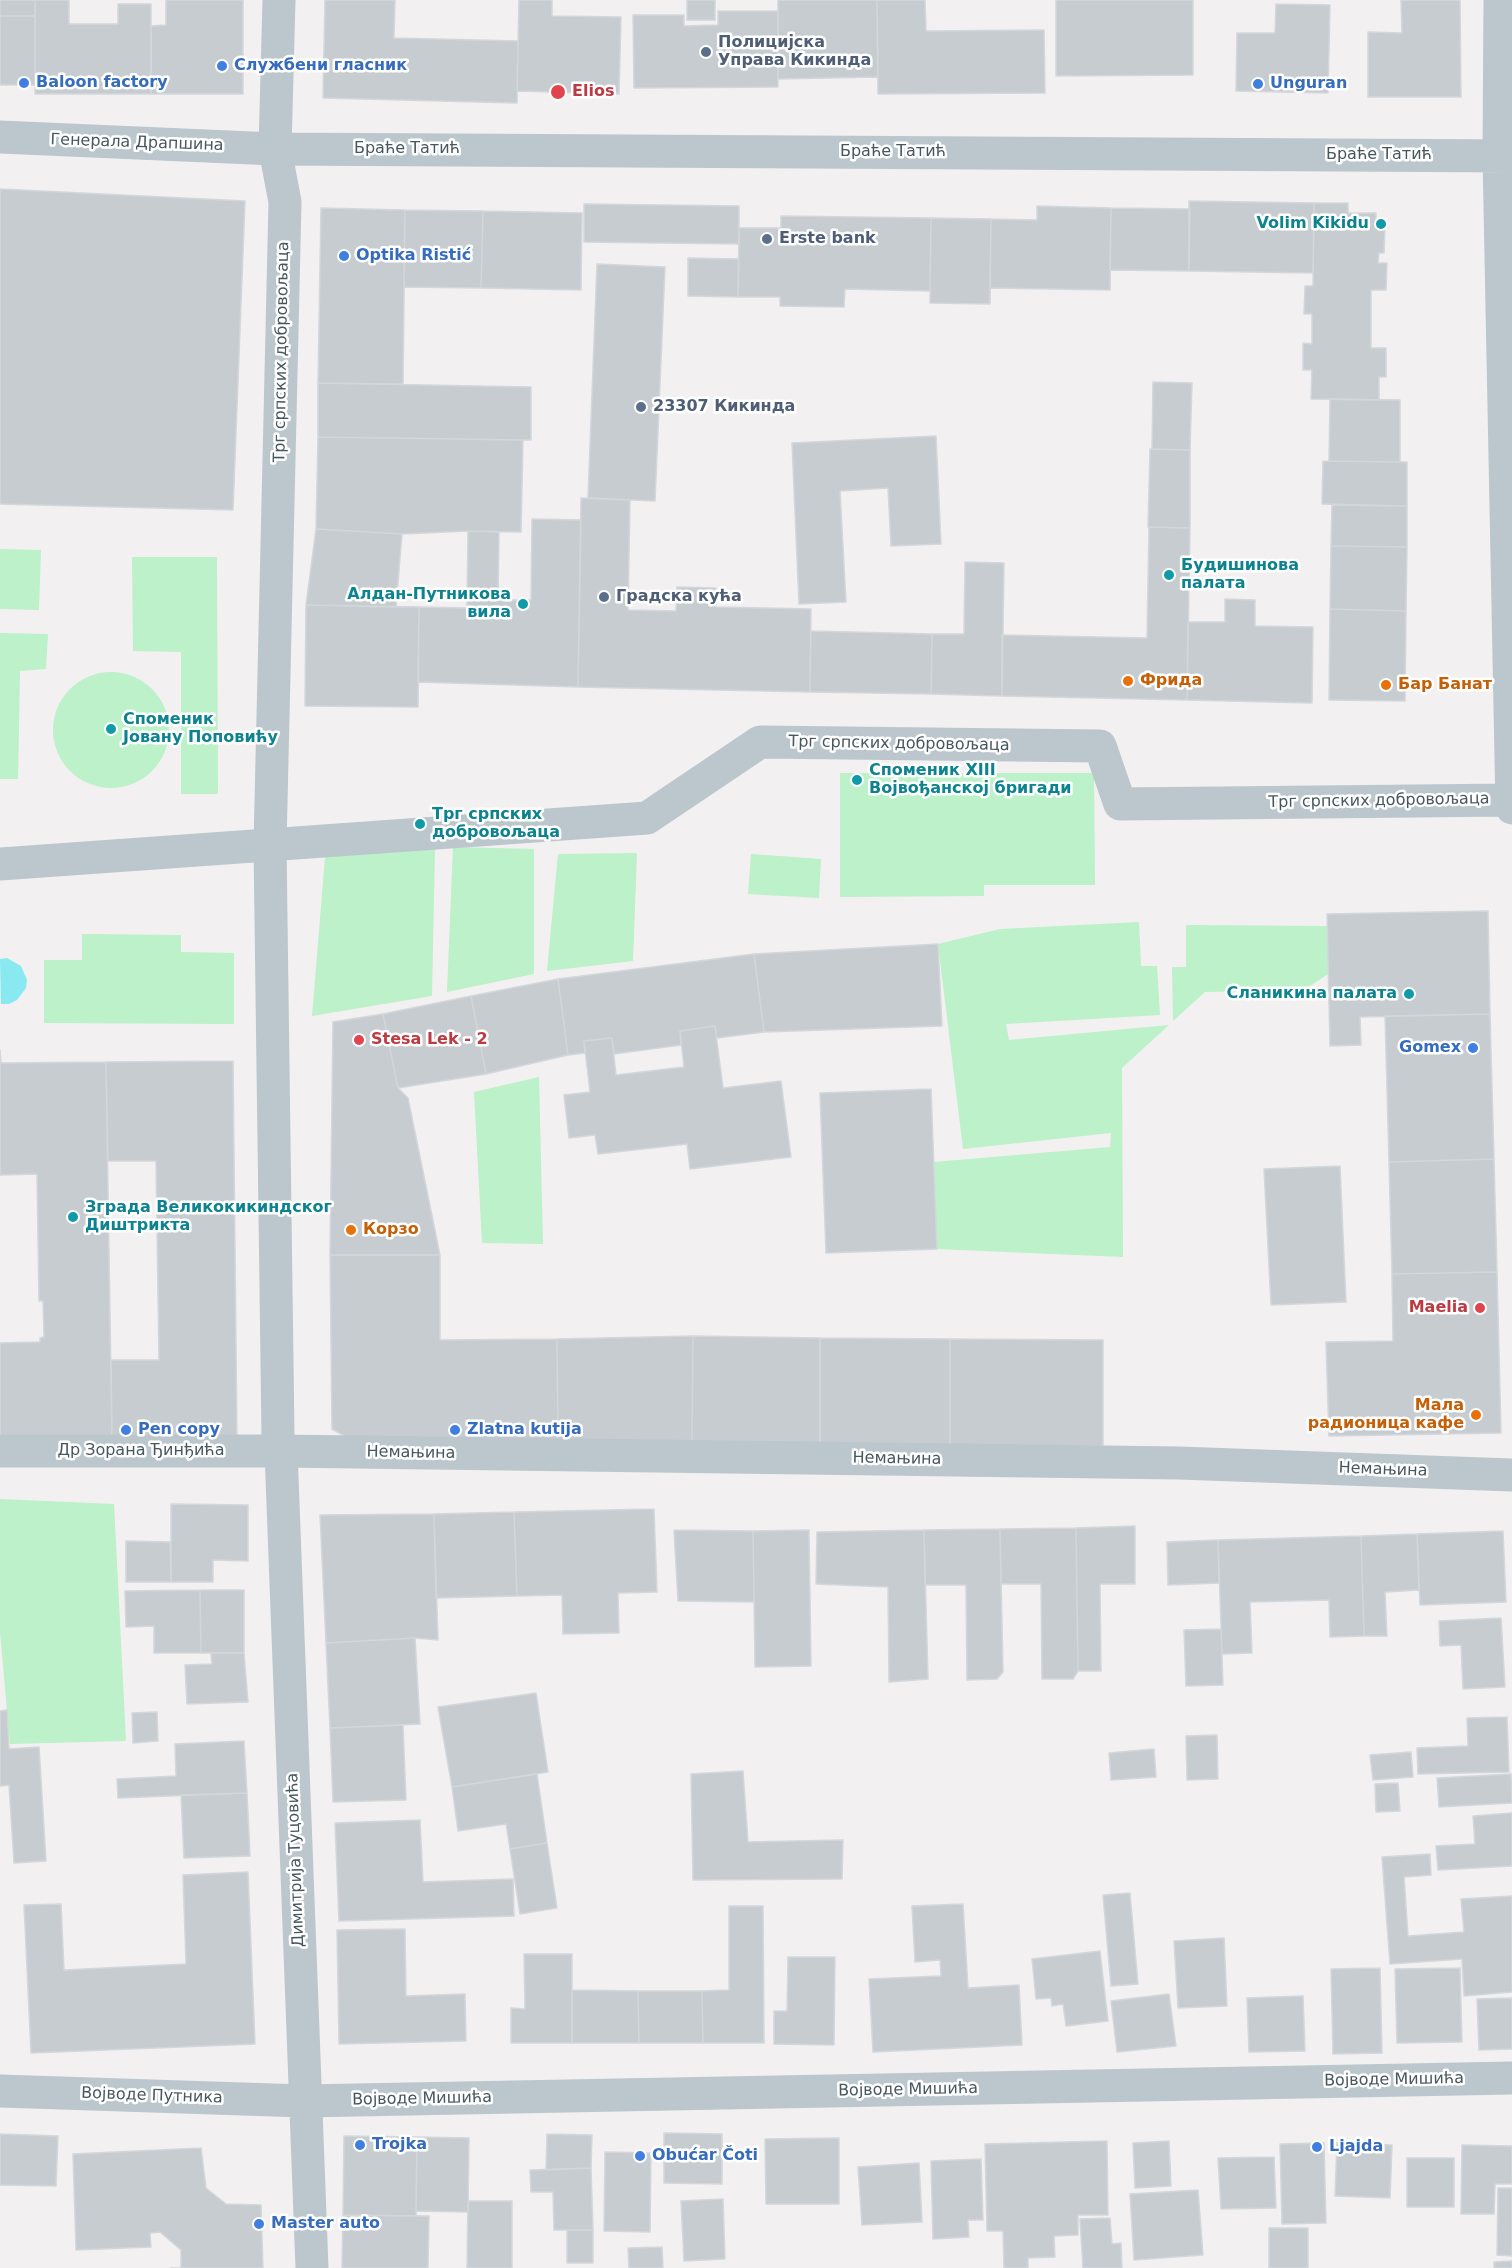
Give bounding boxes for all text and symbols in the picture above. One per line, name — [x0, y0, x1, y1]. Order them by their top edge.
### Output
place label: Полицијска Управа Кикинда — [718, 33, 871, 71]
marker: Полицијска Управа Кикинда — [699, 45, 713, 59]
place label: Службени гласник — [234, 56, 407, 76]
marker: Службени гласник — [215, 59, 229, 73]
place label: Baloon factory — [36, 73, 168, 93]
place label: Unguran — [1270, 74, 1347, 94]
marker: Baloon factory — [17, 76, 31, 90]
marker: Unguran — [1251, 77, 1265, 91]
place label: Elios — [572, 82, 614, 102]
marker: Elios — [549, 83, 567, 101]
street label: Генерала Драпшина — [50, 130, 224, 156]
street label: Браће Татић — [354, 139, 460, 159]
street label: Браће Татић — [840, 142, 946, 162]
street label: Браће Татић — [1326, 145, 1432, 165]
place label: Volim Kikidu — [1256, 214, 1369, 234]
marker: Volim Kikidu — [1374, 217, 1388, 231]
place label: Erste bank — [779, 229, 876, 249]
marker: Erste bank — [760, 232, 774, 246]
street label: Трг српских добровољаца — [270, 241, 294, 463]
place label: Optika Ristić — [356, 246, 471, 266]
marker: Optika Ristić — [337, 249, 351, 263]
place label: 23307 Кикинда — [653, 397, 795, 417]
marker: 23307 Кикинда — [634, 400, 648, 414]
place label: Будишинова палата — [1181, 556, 1299, 594]
marker: Будишинова палата — [1162, 568, 1176, 582]
place label: Алдан-Путникова вила — [347, 585, 511, 623]
place label: Градска кућа — [616, 587, 742, 607]
marker: Градска кућа — [597, 590, 611, 604]
marker: Алдан-Путникова вила — [516, 597, 530, 611]
place label: Фрида — [1140, 671, 1202, 691]
marker: Фрида — [1121, 674, 1135, 688]
place label: Бар Банат — [1398, 675, 1492, 695]
marker: Бар Банат — [1379, 678, 1393, 692]
place label: Споменик Јовану Поповићу — [123, 710, 278, 748]
marker: Споменик Јовану Поповићу — [104, 722, 118, 736]
street label: Трг српских добровољаца — [788, 732, 1010, 756]
place label: Споменик XIII Војвођанској бригади — [869, 761, 1072, 799]
marker: Споменик XIII Војвођанској бригади — [850, 773, 864, 787]
street label: Трг српских добровољаца — [1268, 789, 1490, 813]
place label: Трг српских добровољаца — [432, 805, 560, 843]
marker: Трг српских добровољаца — [413, 817, 427, 831]
place label: Сланикина палата — [1227, 984, 1397, 1004]
marker: Сланикина палата — [1402, 987, 1416, 1001]
place label: Stesa Lek - 2 — [371, 1030, 488, 1050]
marker: Stesa Lek - 2 — [352, 1033, 366, 1047]
place label: Gomex — [1399, 1038, 1461, 1058]
marker: Gomex — [1466, 1041, 1480, 1055]
place label: Зграда Великокикиндског Диштрикта — [85, 1198, 332, 1236]
marker: Зграда Великокикиндског Диштрикта — [66, 1210, 80, 1224]
place label: Корзо — [363, 1220, 419, 1240]
marker: Корзо — [344, 1223, 358, 1237]
place label: Maelia — [1409, 1298, 1468, 1318]
marker: Maelia — [1473, 1301, 1487, 1315]
place label: Мала радионица кафе — [1308, 1396, 1464, 1434]
marker: Мала радионица кафе — [1469, 1408, 1483, 1422]
place label: Pen copy — [138, 1420, 220, 1440]
place label: Zlatna kutija — [467, 1420, 582, 1440]
marker: Pen copy — [119, 1423, 133, 1437]
marker: Zlatna kutija — [448, 1423, 462, 1437]
street label: Др Зорана Ђинђића — [57, 1441, 225, 1461]
street label: Немањина — [366, 1443, 456, 1463]
street label: Немањина — [852, 1449, 942, 1469]
street label: Немањина — [1338, 1459, 1428, 1481]
street label: Димитрија Туцовића — [283, 1772, 309, 1948]
street label: Војводе Мишића — [1324, 2069, 1464, 2091]
street label: Војводе Мишића — [838, 2079, 978, 2101]
street label: Војводе Путника — [81, 2084, 223, 2108]
street label: Војводе Мишића — [352, 2088, 492, 2110]
place label: Trojka — [372, 2135, 427, 2155]
place label: Ljajda — [1329, 2137, 1383, 2157]
marker: Trojka — [353, 2138, 367, 2152]
marker: Ljajda — [1310, 2140, 1324, 2154]
place label: Obućar Čoti — [652, 2146, 758, 2166]
marker: Obućar Čoti — [633, 2149, 647, 2163]
place label: Master auto — [271, 2214, 380, 2234]
marker: Master auto — [252, 2217, 266, 2231]

